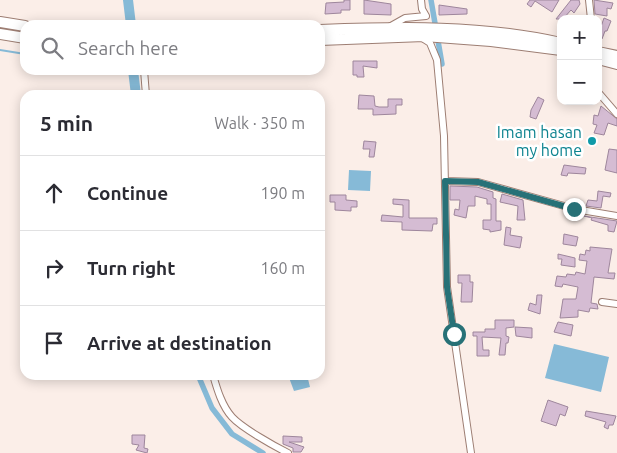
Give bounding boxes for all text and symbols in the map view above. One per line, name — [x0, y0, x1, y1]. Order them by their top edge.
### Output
map controls — [557, 15, 602, 105]
button: + — [557, 15, 602, 60]
search box — [20, 20, 325, 75]
icon: search — [38, 34, 66, 62]
text: Search here — [78, 37, 178, 59]
button: − — [557, 60, 602, 105]
text: 5 min — [40, 111, 93, 135]
text: Walk · 350 m — [214, 114, 305, 132]
place label: Imam hasan my home — [497, 123, 582, 159]
marker: Imam hasan my home — [586, 135, 598, 147]
icon: ahead — [40, 179, 68, 207]
text: Continue — [87, 182, 168, 204]
text: 190 m — [260, 184, 305, 202]
route end — [563, 198, 586, 221]
icon: right — [40, 254, 68, 282]
text: Turn right — [87, 257, 175, 279]
text: 160 m — [260, 259, 305, 277]
route start — [443, 323, 466, 346]
icon: arrive — [40, 329, 68, 357]
text: Arrive at destination — [87, 332, 272, 354]

